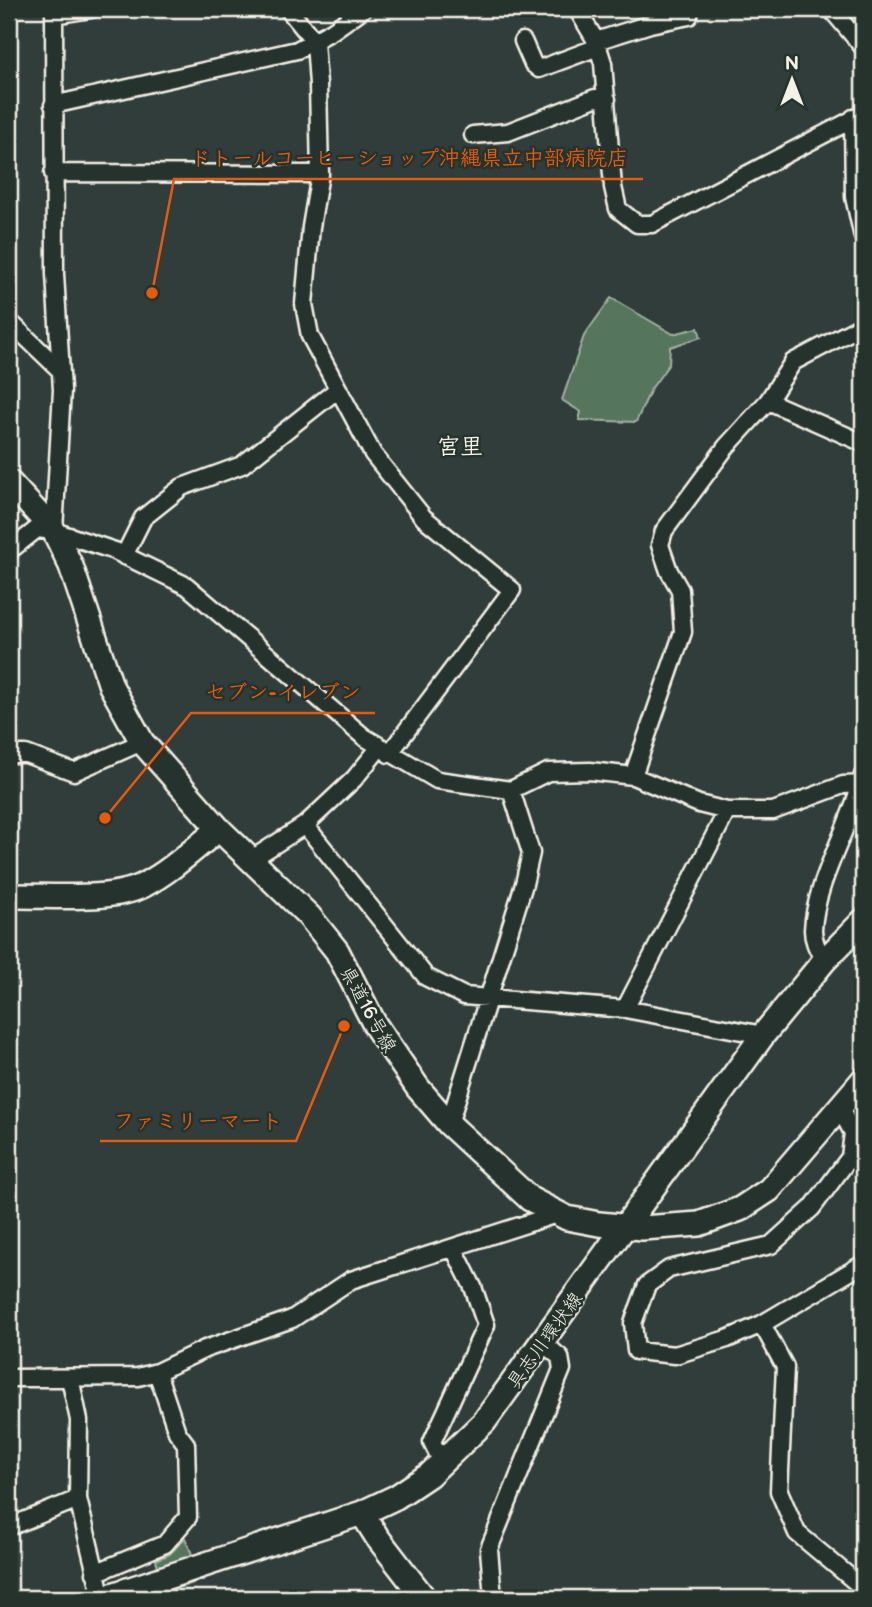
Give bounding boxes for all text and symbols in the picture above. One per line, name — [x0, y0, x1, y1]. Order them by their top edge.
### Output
north arrow — [756, 46, 826, 116]
text: N — [785, 53, 799, 76]
callout: ドトールコーヒーショップ沖縄県立中部病院店 — [174, 137, 643, 179]
text: ドトールコーヒーショップ沖縄県立中部病院店 — [190, 146, 628, 171]
district label: 宮里 — [437, 433, 483, 461]
callout: セブン-イレブン — [191, 671, 375, 713]
text: セブン-イレブン — [205, 680, 361, 705]
street label: 県道16号線 — [335, 963, 401, 1057]
callout: ファミリーマート — [100, 1099, 296, 1141]
text: ファミリーマート — [114, 1109, 282, 1134]
street label: 具志川環状線 — [502, 1288, 588, 1394]

